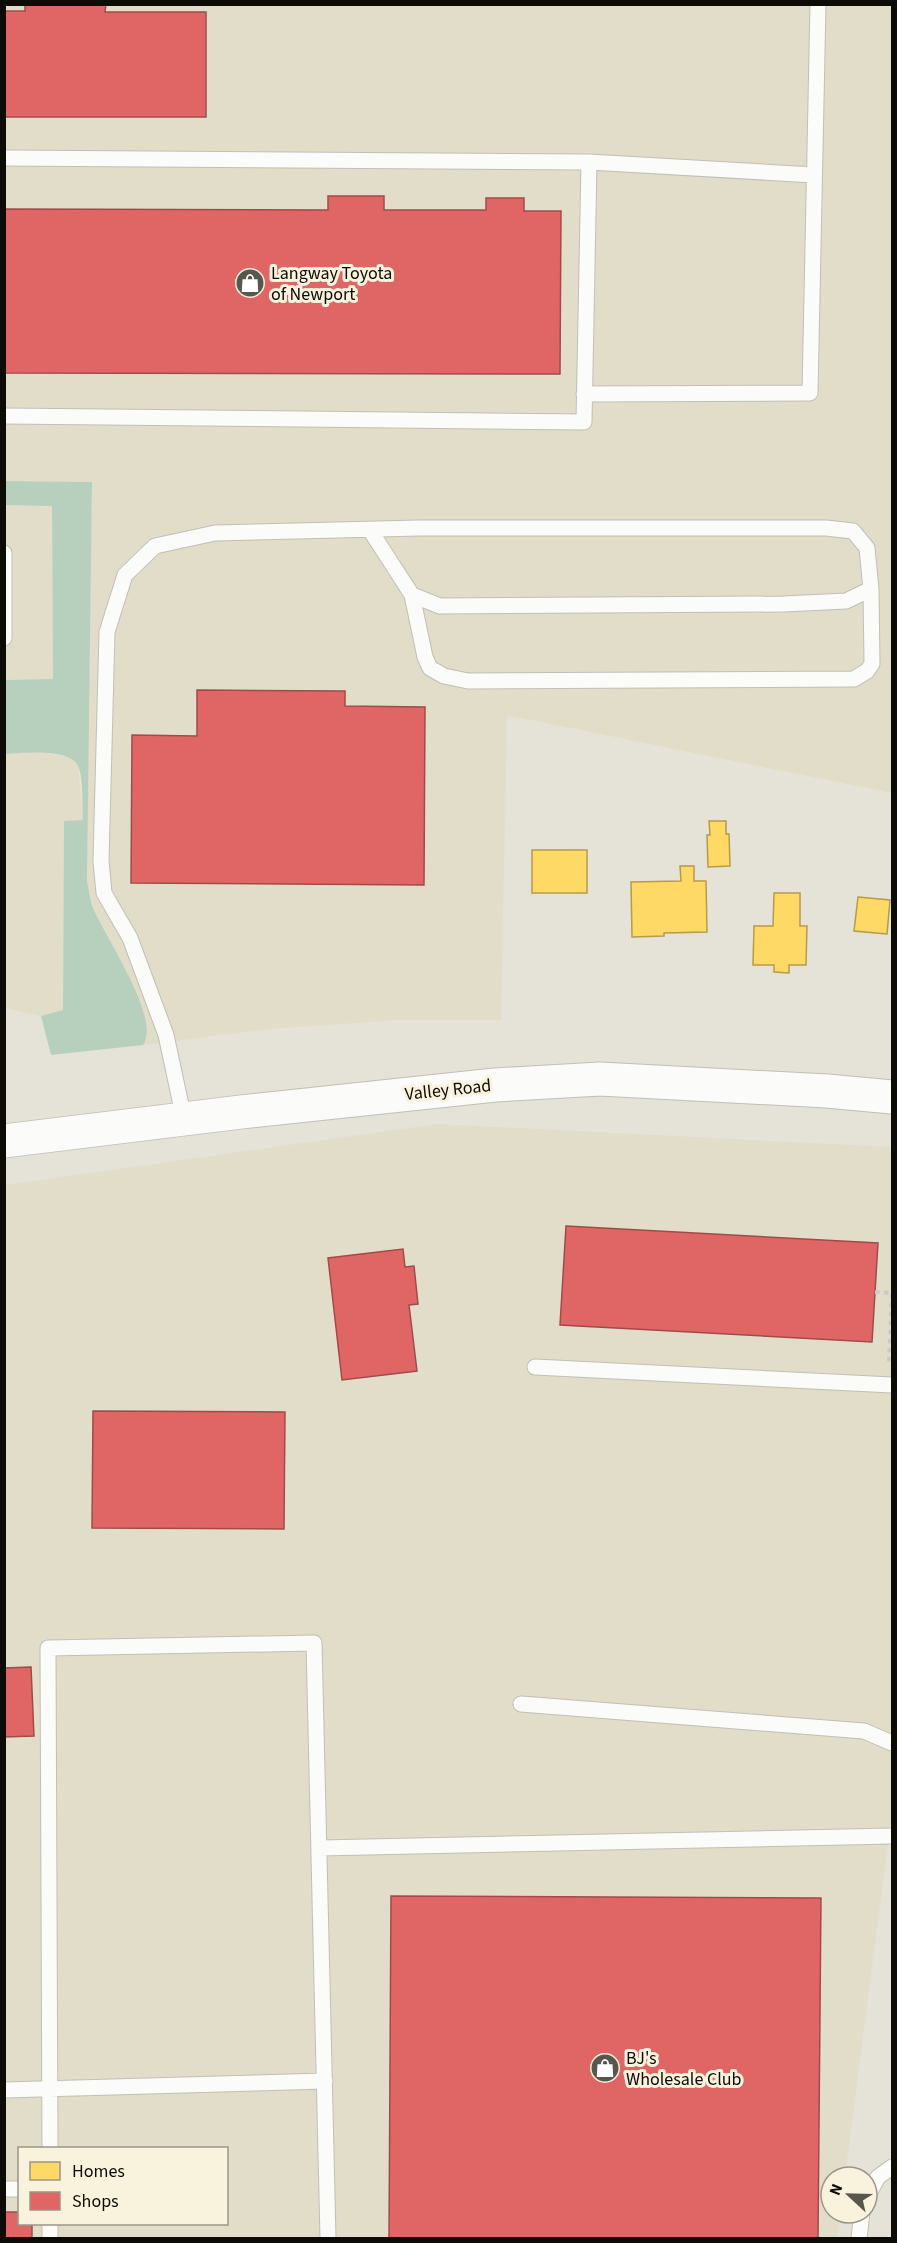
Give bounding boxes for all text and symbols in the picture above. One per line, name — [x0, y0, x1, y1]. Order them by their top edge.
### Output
place label: Langway Toyota of Newport — [271, 261, 392, 307]
shop icon: Langway Toyota of Newport — [234, 267, 266, 299]
street label: Valley Road — [404, 1073, 492, 1107]
place label: BJ's Wholesale Club — [626, 2046, 742, 2092]
shop icon: BJ's Wholesale Club — [589, 2052, 621, 2084]
legend — [18, 2147, 228, 2225]
text: Homes — [72, 2159, 125, 2184]
north arrow — [819, 2165, 879, 2225]
text: N — [824, 2181, 848, 2199]
text: Shops — [72, 2189, 119, 2214]

